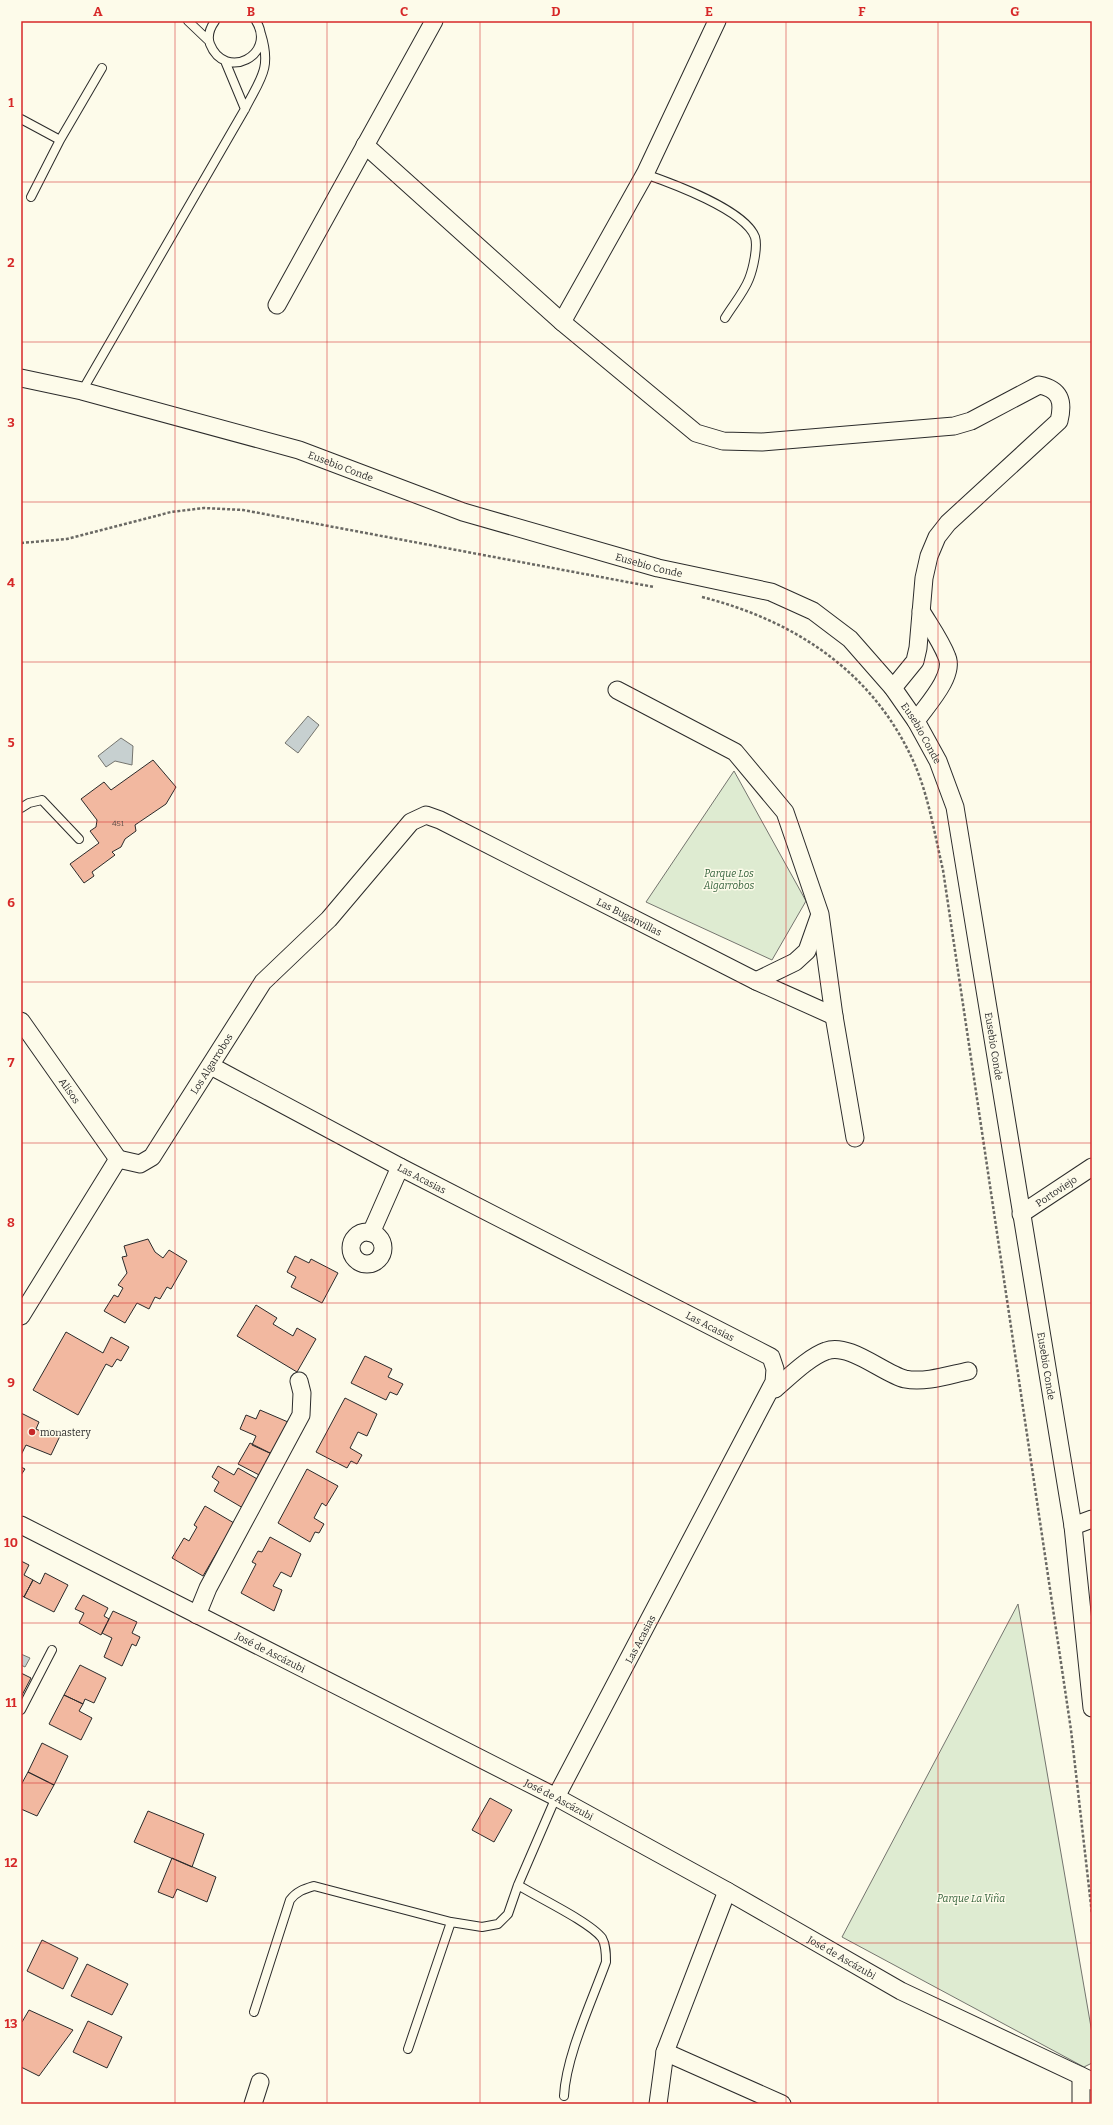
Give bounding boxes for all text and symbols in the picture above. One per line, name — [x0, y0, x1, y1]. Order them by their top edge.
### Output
text: A — [93, 4, 103, 19]
text: B — [247, 4, 255, 19]
text: C — [400, 4, 408, 19]
text: D — [551, 4, 561, 19]
text: E — [705, 4, 713, 19]
text: F — [858, 4, 866, 19]
text: G — [1010, 4, 1020, 19]
text: 1 — [8, 95, 14, 110]
text: 2 — [7, 255, 15, 270]
text: 3 — [7, 415, 15, 430]
street label: Eusebio Conde — [306, 449, 375, 485]
street label: Eusebio Conde — [614, 551, 683, 580]
text: 4 — [7, 575, 15, 590]
street label: Eusebio Conde — [898, 701, 943, 766]
text: 5 — [7, 735, 15, 750]
house number: 451 — [112, 819, 125, 828]
park label: Parque Los Algarrobos — [703, 868, 754, 892]
text: 6 — [7, 895, 15, 910]
street label: Las Buganvillas — [595, 896, 664, 939]
street label: Eusebio Conde — [982, 1011, 1005, 1081]
street label: Los Algarrobos — [188, 1032, 236, 1097]
text: 7 — [8, 1055, 15, 1070]
street label: Alisos — [56, 1076, 82, 1106]
street label: Las Acasias — [395, 1162, 448, 1197]
street label: Portoviejo — [1034, 1174, 1080, 1210]
text: 8 — [7, 1215, 15, 1230]
street label: Las Acasias — [684, 1309, 736, 1344]
street label: Eusebio Conde — [1034, 1331, 1057, 1401]
text: 9 — [7, 1375, 15, 1390]
marker: monastery — [27, 1427, 37, 1437]
place label: monastery — [40, 1427, 91, 1439]
text: 10 — [4, 1535, 18, 1550]
street label: Las Acasias — [623, 1613, 659, 1666]
street label: José de Ascázubi — [232, 1630, 307, 1675]
text: 11 — [5, 1695, 17, 1710]
street label: José de Ascázubi — [521, 1776, 595, 1823]
text: 12 — [5, 1855, 17, 1870]
park label: Parque La Viña — [937, 1893, 1005, 1905]
street label: José de Ascázubi — [804, 1933, 878, 1982]
text: 13 — [4, 2016, 18, 2031]

